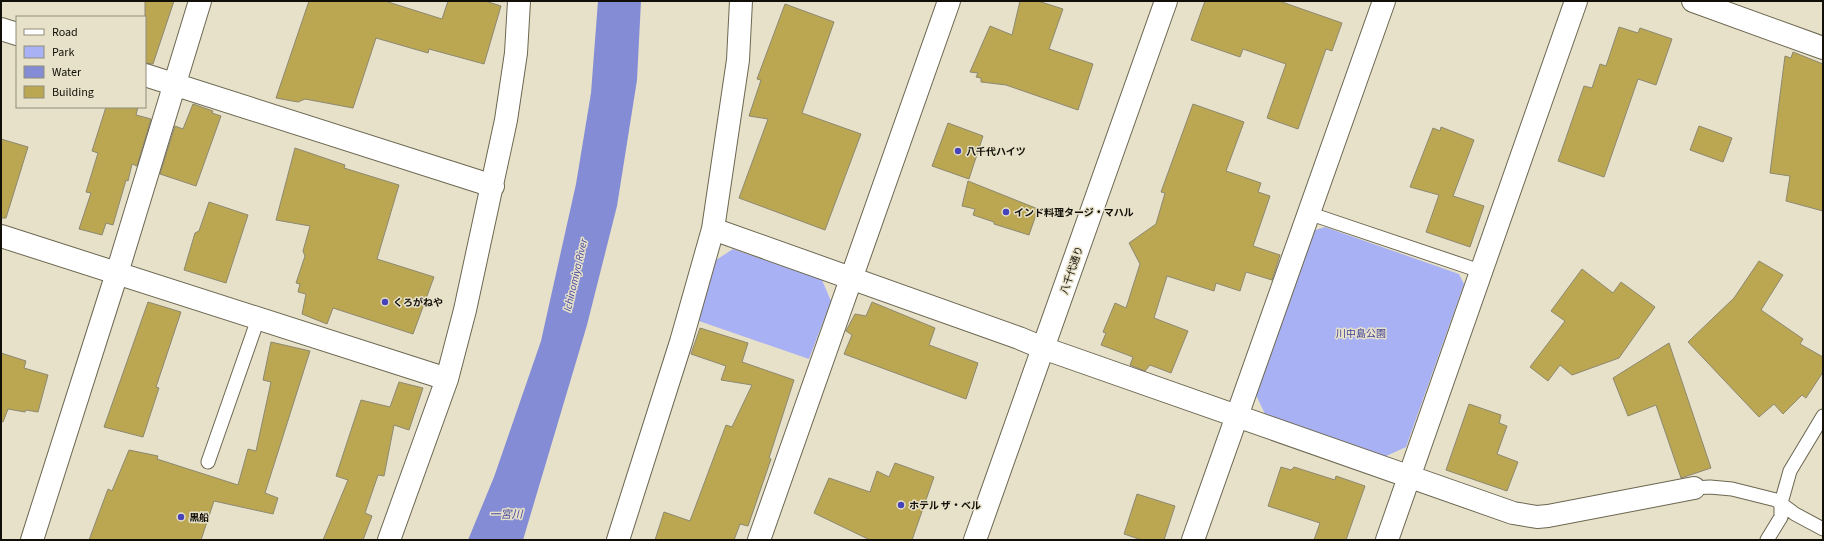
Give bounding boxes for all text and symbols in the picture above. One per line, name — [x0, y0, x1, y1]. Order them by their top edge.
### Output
legend — [16, 16, 146, 108]
text: Road — [52, 24, 78, 41]
text: Park — [52, 44, 74, 61]
text: Water — [52, 64, 82, 81]
text: Building — [52, 84, 94, 101]
place label: 八千代ハイツ — [966, 145, 1026, 159]
marker: 八千代ハイツ — [953, 146, 963, 156]
place label: インド料理タージ・マハル — [1014, 206, 1134, 220]
marker: インド料理タージ・マハル — [1001, 207, 1011, 217]
water label: Ichinomiya River — [560, 236, 591, 313]
street label: 八千代通り — [1057, 244, 1087, 296]
place label: くろがねや — [393, 296, 443, 310]
marker: くろがねや — [380, 297, 390, 307]
park label: 川中島公園 — [1336, 327, 1386, 341]
place label: ホテル ザ・ベル — [909, 499, 981, 513]
marker: ホテル ザ・ベル — [896, 500, 906, 510]
water label: 一宮川 — [490, 507, 523, 522]
place label: 黒船 — [189, 511, 209, 525]
marker: 黒船 — [176, 512, 186, 522]

